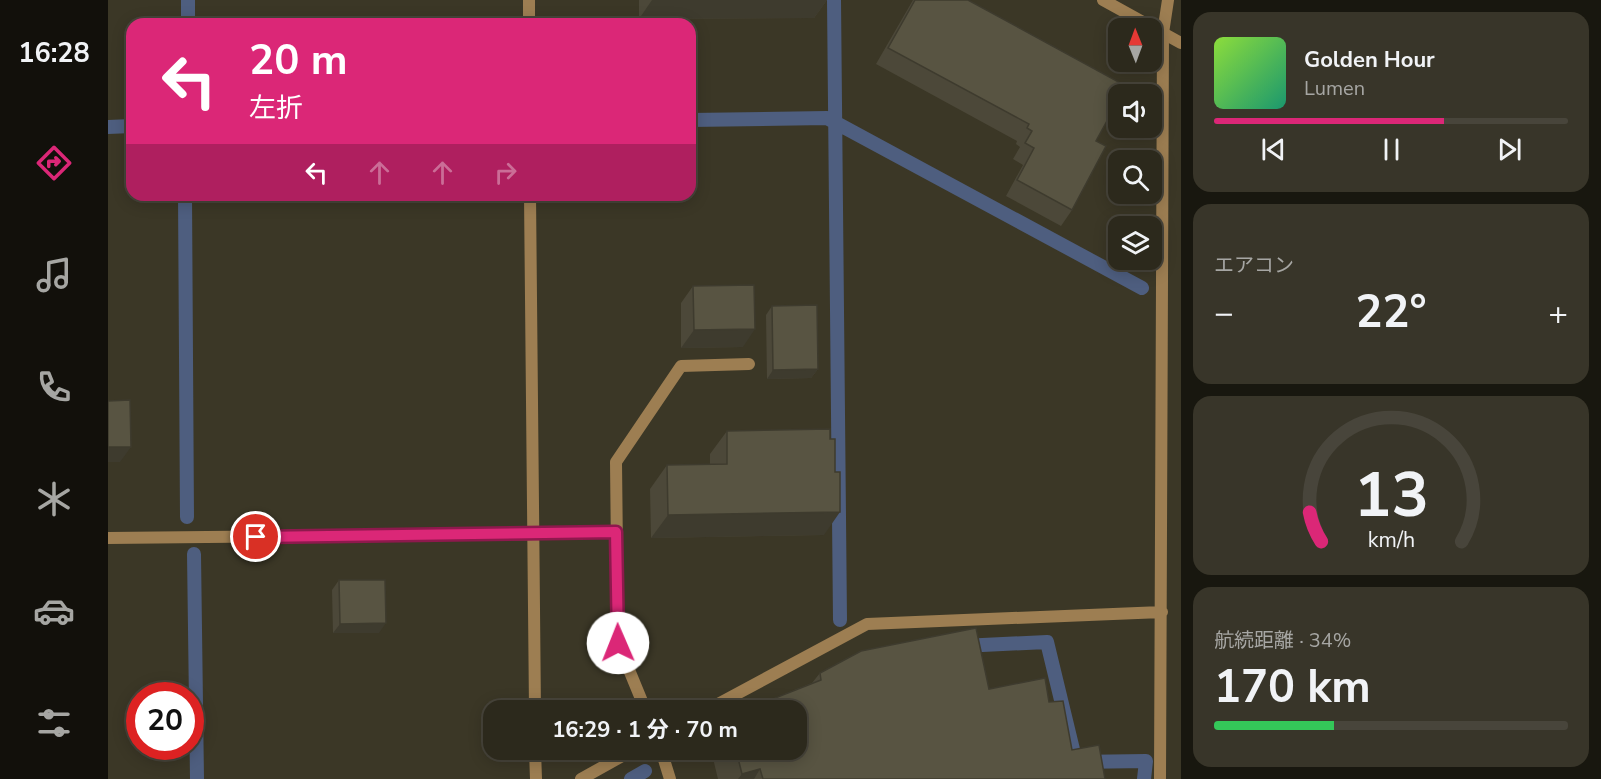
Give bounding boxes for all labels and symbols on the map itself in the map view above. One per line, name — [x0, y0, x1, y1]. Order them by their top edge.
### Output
north arrow — [1108, 18, 1162, 72]
pin — [230, 511, 281, 562]
position arrow — [586, 611, 650, 675]
speed limit sign: 20 — [126, 682, 204, 760]

